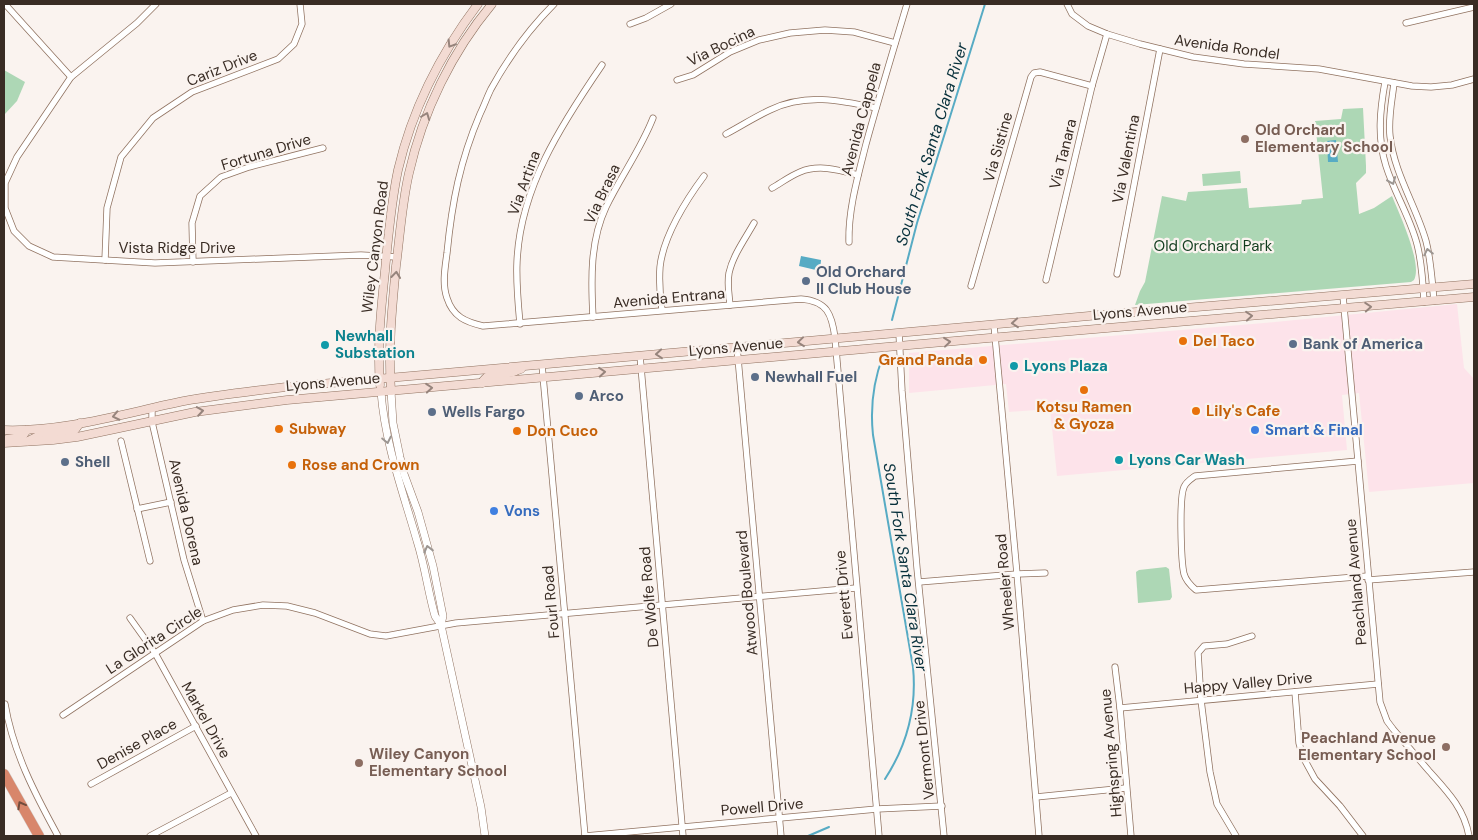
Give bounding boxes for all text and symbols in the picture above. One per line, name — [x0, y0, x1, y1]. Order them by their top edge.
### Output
street label: Via Bocina — [684, 21, 758, 71]
street label: Avenida Rondel — [1173, 30, 1281, 64]
one-way arrow — [447, 39, 457, 48]
water label: South Fork Santa Clara River — [891, 39, 973, 248]
street label: Cariz Drive — [184, 45, 260, 91]
street label: Avenida Cappela — [836, 60, 886, 178]
street label: Via Sistine — [978, 110, 1018, 184]
one-way arrow — [420, 112, 431, 121]
street label: Via Valentina — [1108, 113, 1144, 205]
street label: Via Tanara — [1045, 117, 1081, 191]
place label: Old Orchard Elementary School — [1255, 120, 1393, 157]
street label: Fortuna Drive — [219, 129, 313, 175]
marker: Old Orchard Elementary School — [1239, 133, 1251, 145]
street label: Via Artina — [503, 148, 545, 218]
street label: Via Brasa — [579, 161, 625, 227]
one-way arrow — [1386, 176, 1396, 185]
street label: Wiley Canyon Road — [357, 180, 393, 314]
park label: Old Orchard Park — [1154, 236, 1273, 256]
street label: Vista Ridge Drive — [119, 238, 235, 258]
one-way arrow — [1424, 248, 1434, 257]
place label: Old Orchard II Club House — [816, 262, 911, 299]
one-way arrow — [390, 271, 401, 279]
marker: Old Orchard II Club House — [800, 275, 812, 287]
street label: Avenida Entrana — [612, 283, 726, 313]
street label: Lyons Avenue — [1092, 297, 1188, 325]
one-way arrow — [1364, 301, 1372, 312]
one-way arrow — [1246, 311, 1254, 322]
one-way arrow — [1010, 317, 1018, 328]
place label: Newhall Substation — [335, 326, 415, 363]
place label: Del Taco — [1193, 331, 1255, 351]
street label: Lyons Avenue — [688, 333, 784, 361]
place label: Bank of America — [1303, 334, 1423, 354]
marker: Del Taco — [1177, 335, 1189, 347]
one-way arrow — [797, 336, 805, 347]
one-way arrow — [944, 337, 952, 348]
marker: Bank of America — [1287, 338, 1299, 350]
marker: Newhall Substation — [319, 339, 331, 351]
one-way arrow — [655, 349, 663, 360]
place label: Grand Panda — [878, 350, 973, 370]
marker: Grand Panda — [977, 354, 989, 366]
place label: Lyons Plaza — [1024, 356, 1108, 376]
marker: Lyons Plaza — [1008, 360, 1020, 372]
one-way arrow — [598, 367, 606, 378]
place label: Newhall Fuel — [765, 367, 857, 387]
street label: Lyons Avenue — [285, 368, 381, 396]
marker: Newhall Fuel — [749, 371, 761, 383]
one-way arrow — [425, 383, 433, 394]
marker: Kotsu Ramen & Gyoza — [1078, 384, 1090, 396]
place label: Arco — [589, 386, 624, 406]
marker: Arco — [573, 390, 585, 402]
place label: Kotsu Ramen & Gyoza — [1036, 397, 1132, 434]
place label: Lily's Cafe — [1206, 401, 1280, 421]
place label: Wells Fargo — [442, 402, 525, 422]
marker: Lily's Cafe — [1190, 405, 1202, 417]
marker: Wells Fargo — [426, 406, 438, 418]
one-way arrow — [196, 407, 204, 417]
one-way arrow — [112, 410, 121, 421]
place label: Subway — [289, 419, 346, 439]
place label: Smart & Final — [1265, 420, 1363, 440]
place label: Don Cuco — [527, 421, 598, 441]
marker: Subway — [273, 423, 285, 435]
marker: Smart & Final — [1249, 424, 1261, 436]
marker: Don Cuco — [511, 425, 523, 437]
one-way arrow — [382, 436, 392, 445]
place label: Lyons Car Wash — [1129, 450, 1245, 470]
place label: Shell — [75, 452, 110, 472]
marker: Lyons Car Wash — [1113, 454, 1125, 466]
place label: Rose and Crown — [302, 455, 420, 475]
marker: Shell — [59, 456, 71, 468]
street label: Avenida Dorena — [164, 457, 208, 567]
marker: Rose and Crown — [286, 459, 298, 471]
water label: South Fork Santa Clara River — [879, 461, 933, 674]
place label: Vons — [504, 501, 540, 521]
marker: Vons — [488, 505, 500, 517]
street label: Peachland Avenue — [1341, 518, 1371, 646]
street label: Atwood Boulevard — [732, 529, 762, 657]
street label: Wheeler Road — [991, 533, 1019, 631]
one-way arrow — [424, 545, 434, 553]
street label: De Wolfe Road — [635, 546, 663, 648]
street label: Everett Drive — [830, 550, 858, 640]
street label: Fourl Road — [538, 565, 564, 639]
street label: La Glorita Circle — [102, 601, 206, 679]
street label: Happy Valley Drive — [1183, 667, 1313, 699]
street label: Markel Drive — [177, 678, 235, 762]
street label: Highspring Avenue — [1095, 688, 1127, 818]
street label: Vermont Drive — [909, 700, 939, 800]
street label: Denise Place — [93, 714, 181, 774]
place label: Peachland Avenue Elementary School — [1298, 728, 1436, 765]
marker: Peachland Avenue Elementary School — [1440, 741, 1452, 753]
place label: Wiley Canyon Elementary School — [369, 744, 507, 781]
marker: Wiley Canyon Elementary School — [353, 757, 365, 769]
street label: Powell Drive — [720, 793, 804, 821]
one-way arrow — [18, 801, 28, 810]

